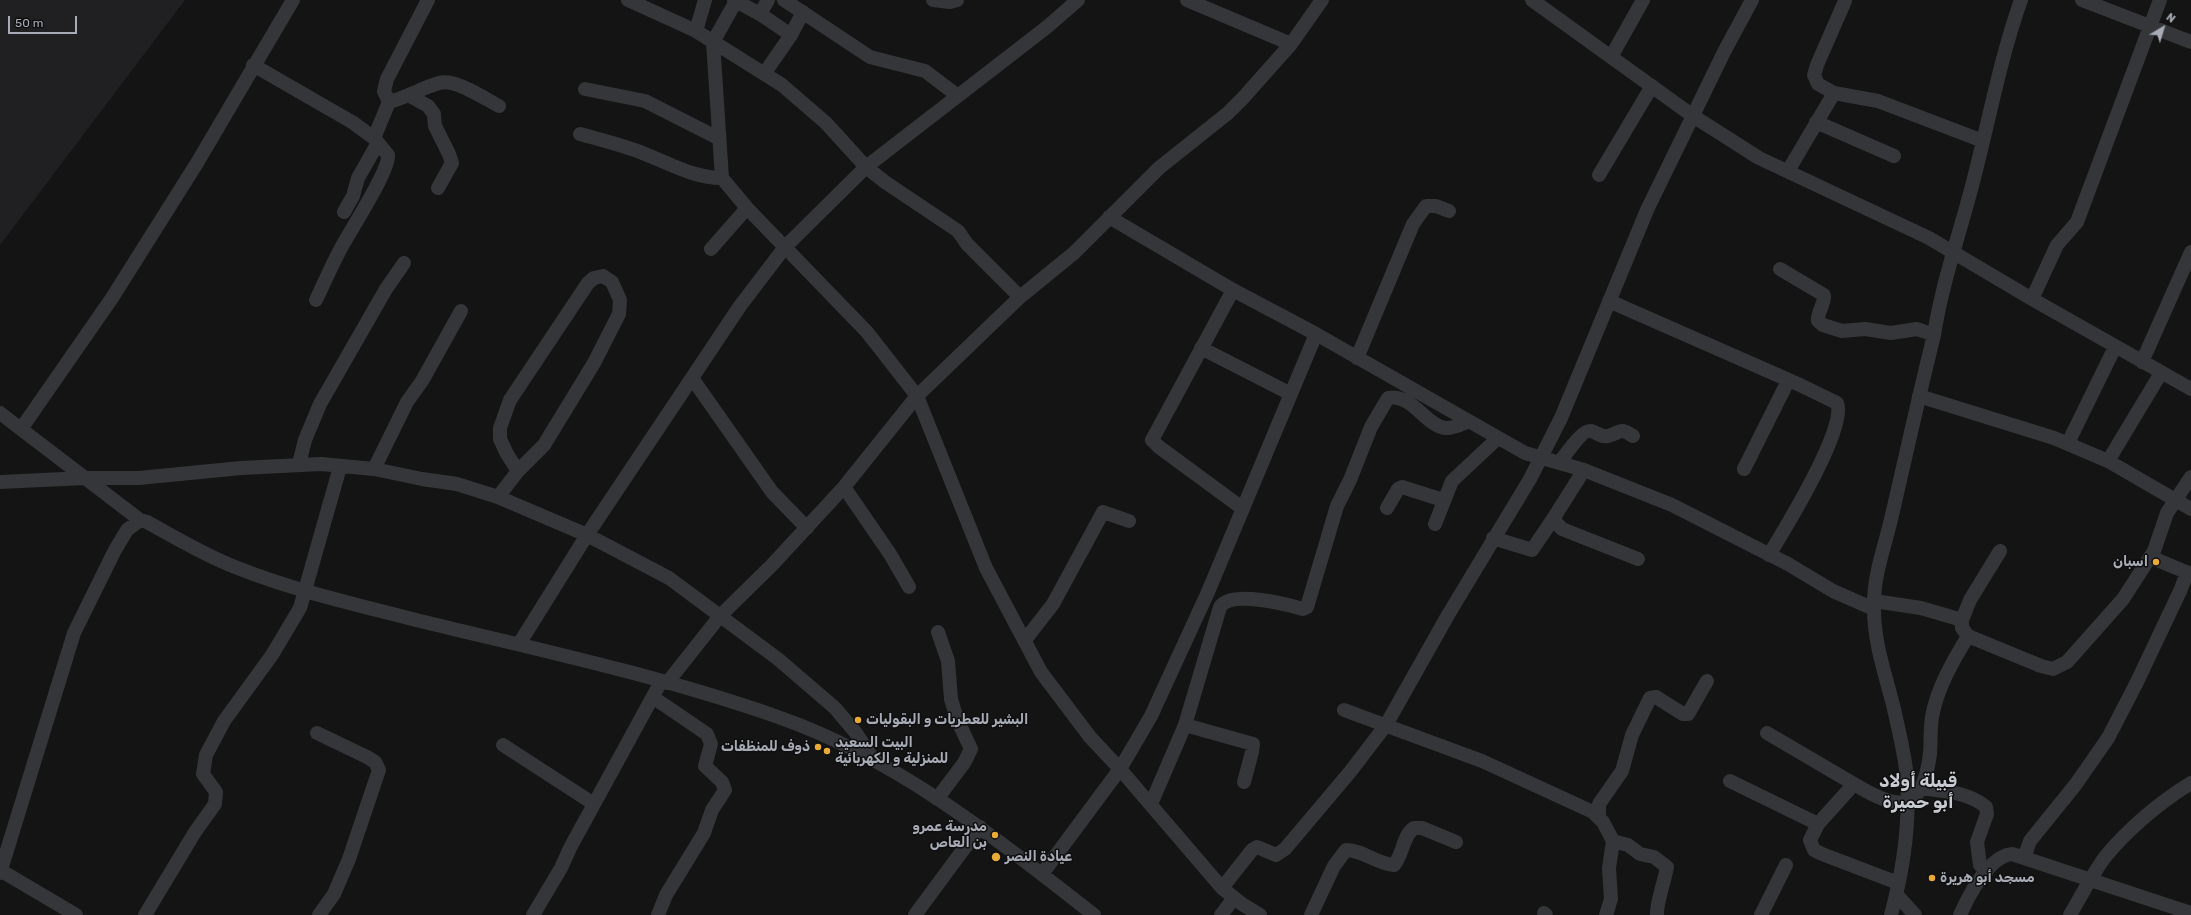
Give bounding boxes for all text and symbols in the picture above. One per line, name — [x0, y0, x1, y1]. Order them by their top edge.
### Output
scale bar — [10, 8, 79, 34]
north arrow — [2143, 8, 2183, 48]
text: N — [2164, 11, 2178, 26]
text: 50 m — [15, 16, 43, 30]
place label: اسبان — [2113, 554, 2148, 570]
marker: اسبان — [2151, 557, 2161, 567]
place label: البشير للعطريات و البقوليات — [866, 712, 1028, 728]
marker: البشير للعطريات و البقوليات — [853, 715, 863, 725]
place label: البيت السعيد للمنزلية و الكهربائية — [835, 735, 948, 768]
place label: ذوف للمنظفات — [721, 739, 810, 755]
marker: ذوف للمنظفات — [813, 742, 823, 752]
marker: البيت السعيد للمنزلية و الكهربائية — [822, 746, 832, 756]
district label: قبيلة أولاد أبو حميرة — [1879, 771, 1957, 814]
place label: مدرسة عمرو بن العاص — [913, 819, 987, 852]
marker: مدرسة عمرو بن العاص — [990, 830, 1000, 840]
place label: عيادة النصر — [1005, 849, 1072, 865]
marker: عيادة النصر — [990, 851, 1002, 863]
place label: مسجد أبو هريرة — [1940, 870, 2035, 886]
marker: مسجد أبو هريرة — [1927, 873, 1937, 883]

